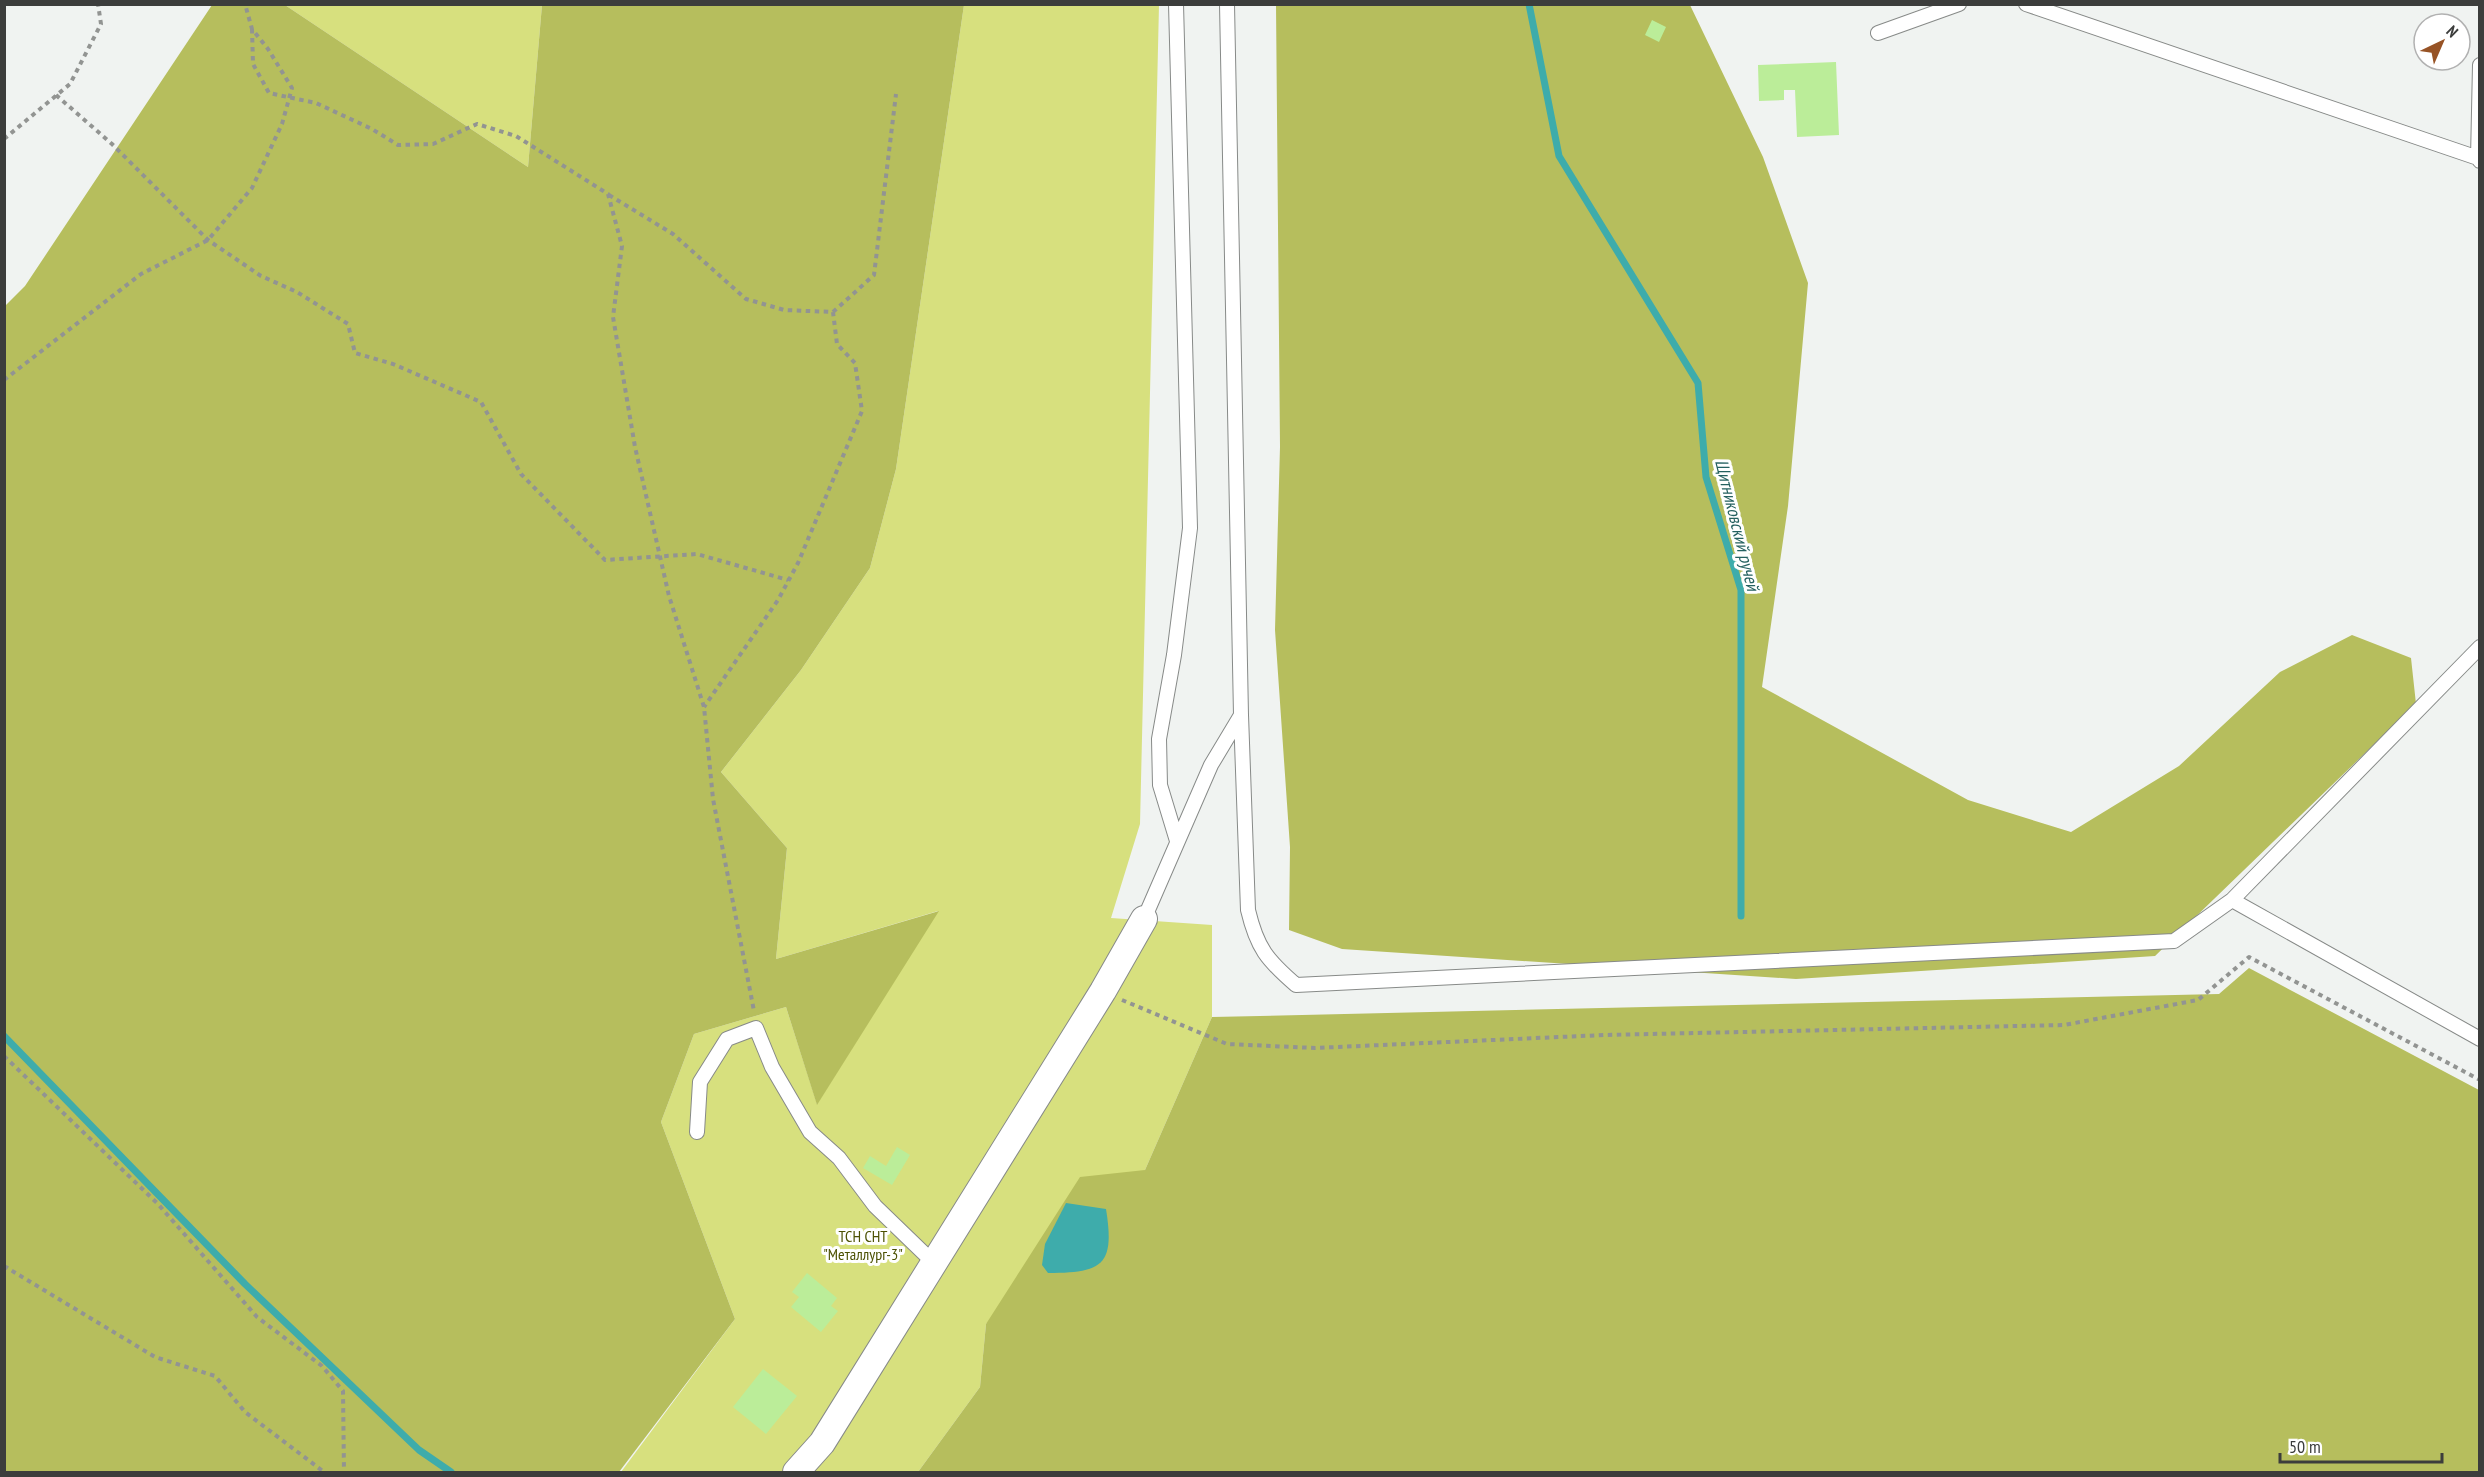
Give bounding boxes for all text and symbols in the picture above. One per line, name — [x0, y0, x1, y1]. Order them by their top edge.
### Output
north arrow — [2412, 12, 2472, 72]
text: N — [2442, 21, 2462, 41]
water label: Щитниковский ручей — [1710, 457, 1765, 595]
park label: ТСН СНТ "Металлург-3" — [823, 1226, 903, 1264]
scale bar — [2280, 1426, 2442, 1464]
text: 50 m — [2289, 1435, 2321, 1458]

